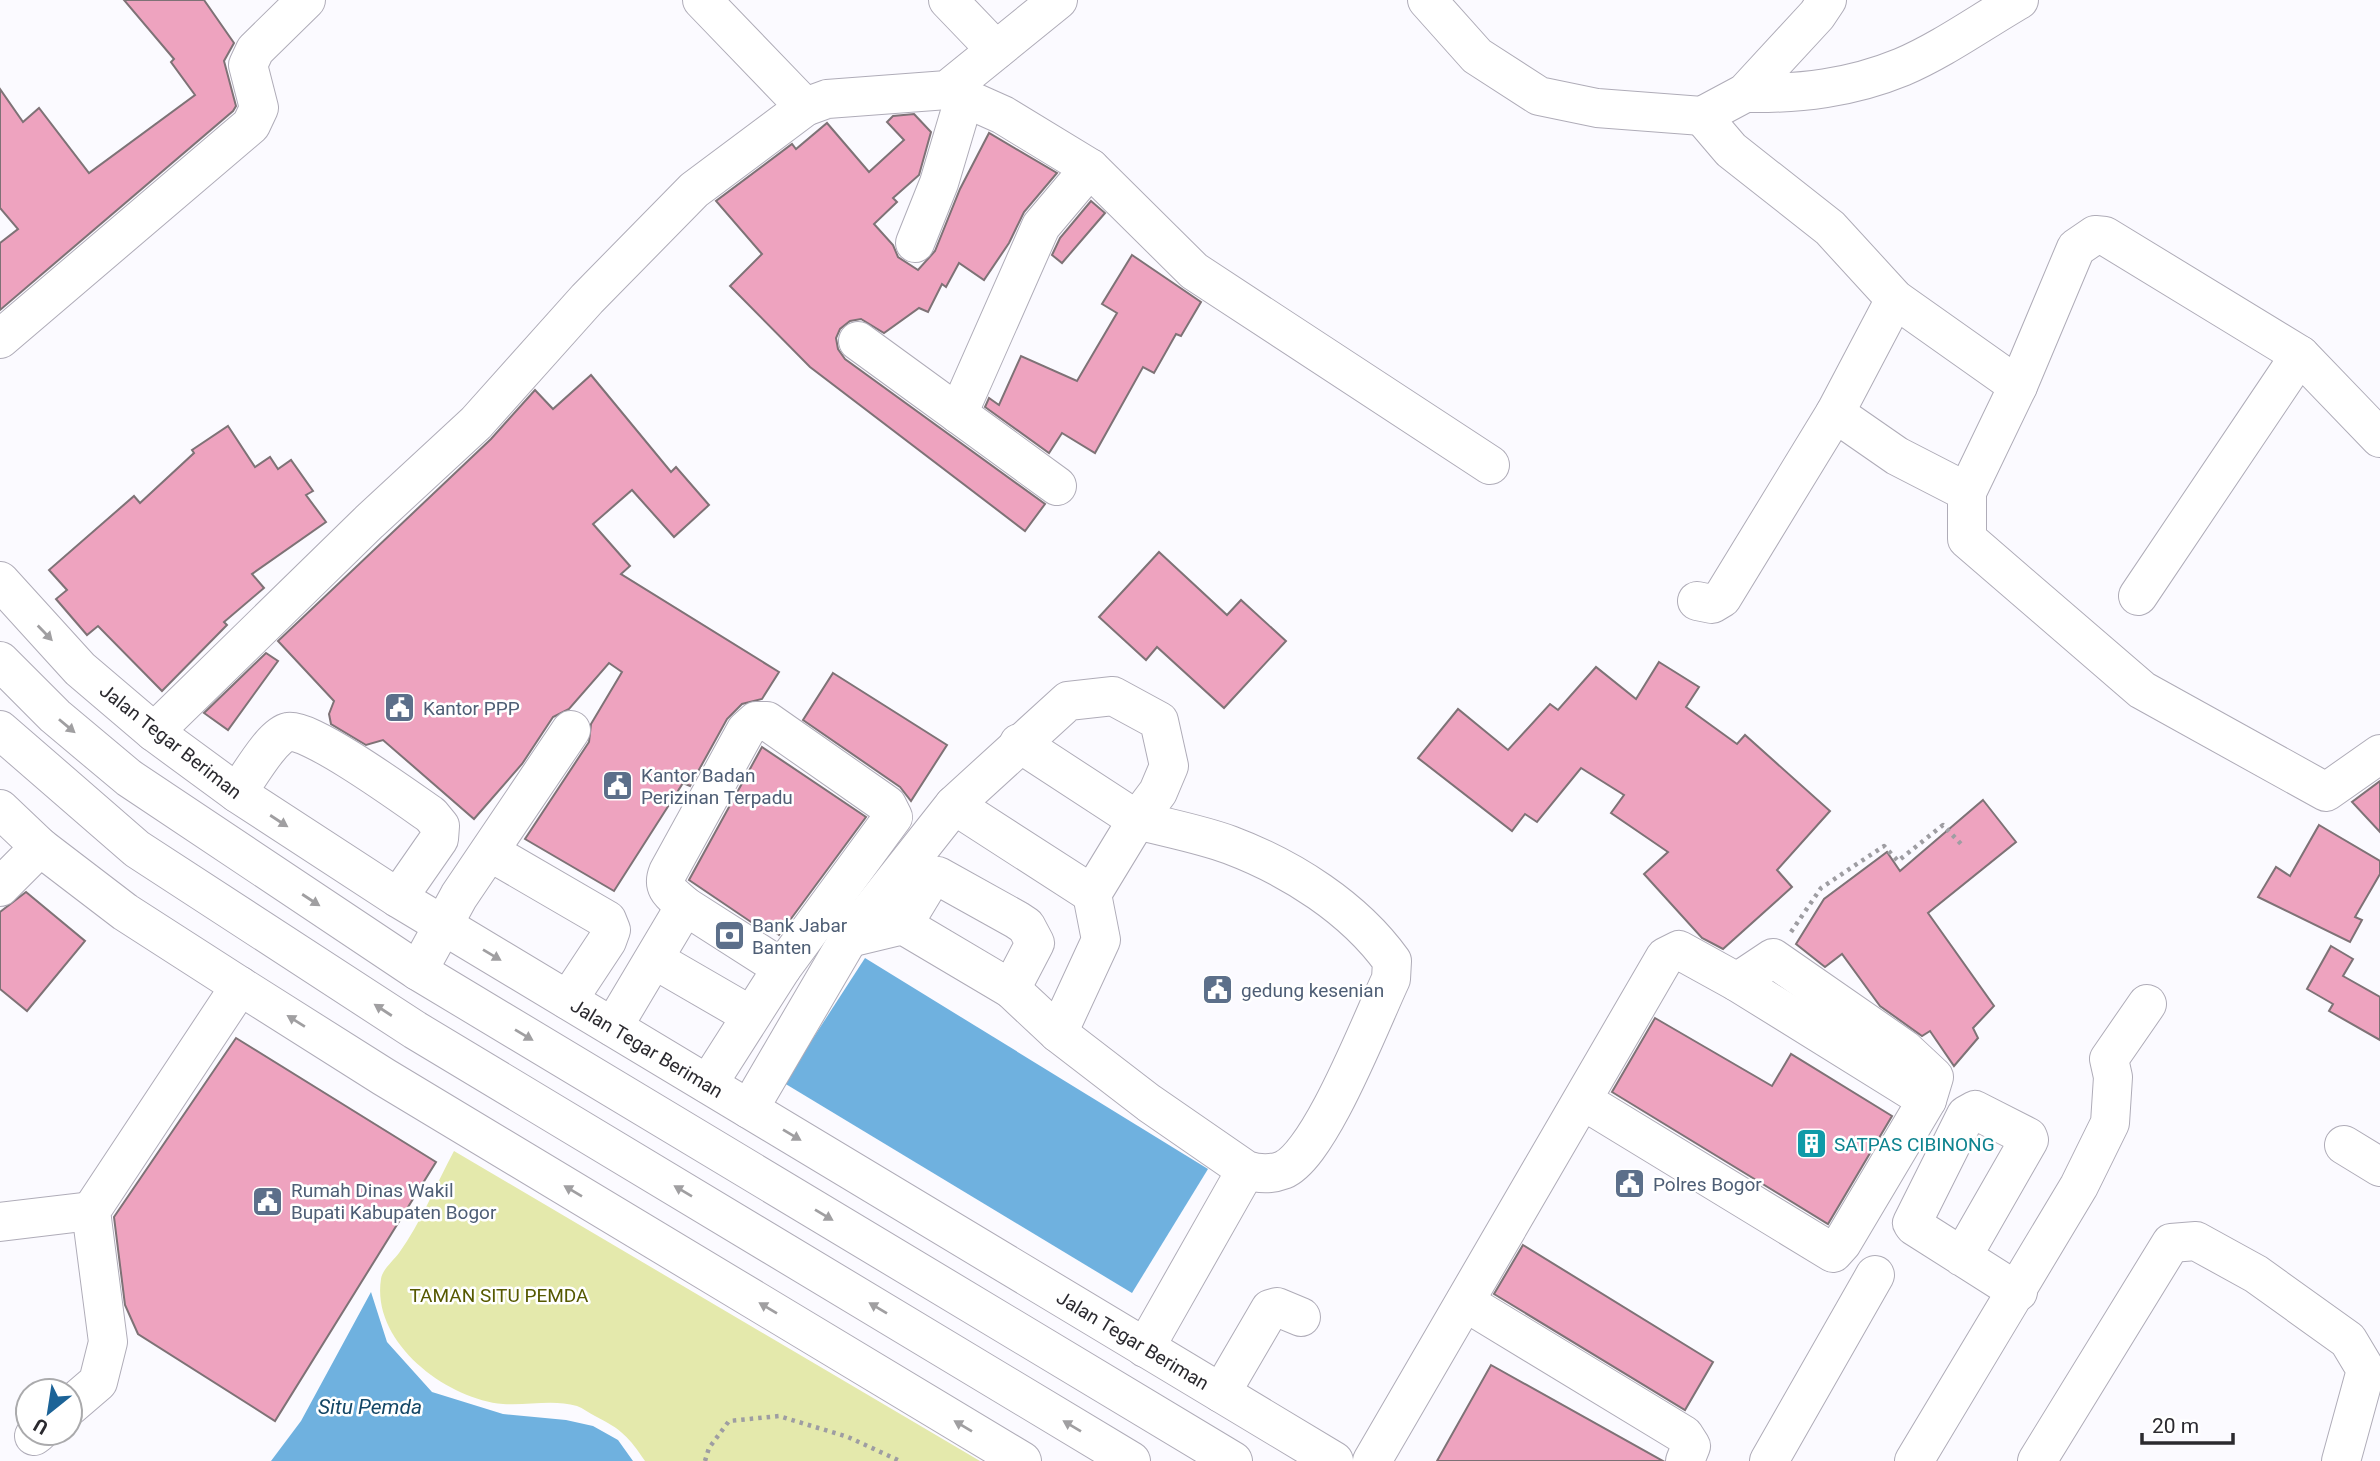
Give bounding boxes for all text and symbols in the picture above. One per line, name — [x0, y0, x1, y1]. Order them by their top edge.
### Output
one-way arrow — [36, 624, 53, 641]
street label: Jalan Tegar Beriman — [95, 679, 246, 804]
public building icon: Kantor PPP — [383, 691, 417, 725]
place label: Kantor PPP — [423, 697, 520, 720]
one-way arrow — [57, 718, 75, 733]
place label: Kantor Badan Perizinan Terpadu — [641, 764, 793, 809]
public building icon: Kantor Badan Perizinan Terpadu — [601, 769, 635, 803]
one-way arrow — [269, 814, 289, 827]
one-way arrow — [302, 894, 321, 907]
place label: Bank Jabar Banten — [752, 914, 848, 959]
bank icon: Bank Jabar Banten — [712, 919, 746, 953]
one-way arrow — [483, 948, 502, 961]
public building icon: gedung kesenian — [1201, 973, 1235, 1007]
place label: gedung kesenian — [1241, 979, 1384, 1002]
street label: Jalan Tegar Beriman — [566, 994, 727, 1103]
one-way arrow — [374, 1003, 393, 1016]
one-way arrow — [286, 1015, 305, 1028]
one-way arrow — [515, 1029, 534, 1041]
building icon: SATPAS CIBINONG — [1794, 1127, 1828, 1161]
one-way arrow — [783, 1129, 802, 1142]
place label: SATPAS CIBINONG — [1834, 1133, 1995, 1156]
public building icon: Polres Bogor — [1613, 1167, 1647, 1201]
place label: Polres Bogor — [1653, 1173, 1762, 1196]
place label: Rumah Dinas Wakil Bupati Kabupaten Bogor — [291, 1179, 497, 1224]
public building icon: Rumah Dinas Wakil Bupati Kabupaten Bogor — [251, 1184, 285, 1218]
one-way arrow — [673, 1184, 692, 1197]
one-way arrow — [564, 1185, 583, 1197]
one-way arrow — [815, 1209, 834, 1222]
park label: TAMAN SITU PEMDA — [409, 1284, 589, 1307]
street label: Jalan Tegar Beriman — [1052, 1286, 1213, 1395]
one-way arrow — [868, 1301, 887, 1314]
one-way arrow — [759, 1302, 778, 1315]
north arrow — [14, 1377, 84, 1447]
water label: Situ Pemda — [318, 1395, 422, 1419]
scale bar — [2142, 1402, 2233, 1446]
text: U — [30, 1413, 52, 1439]
text: 20 m — [2152, 1414, 2199, 1438]
one-way arrow — [954, 1419, 973, 1432]
one-way arrow — [1063, 1419, 1082, 1432]

